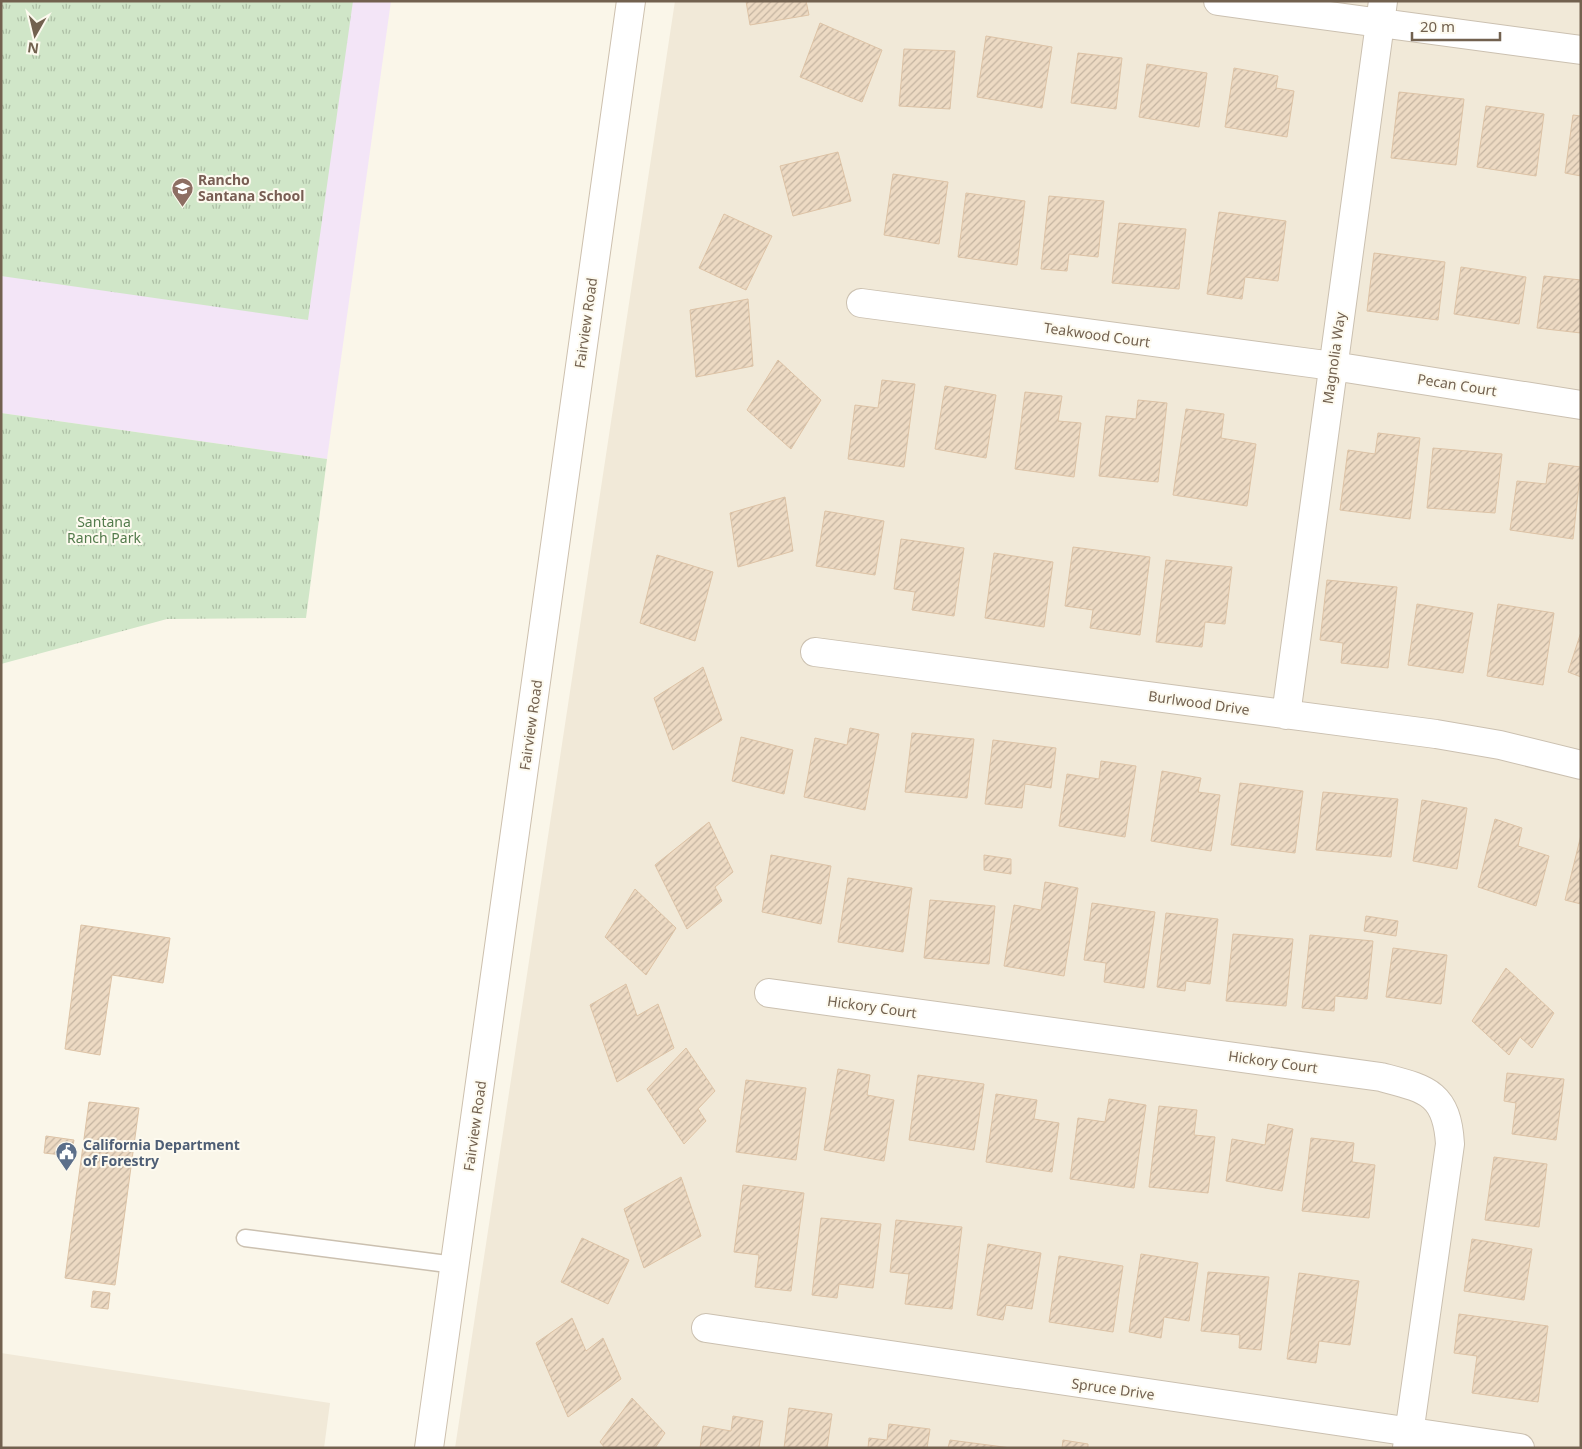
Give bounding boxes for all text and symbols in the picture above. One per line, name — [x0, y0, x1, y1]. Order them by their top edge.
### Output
north arrow — [10, 10, 60, 60]
scale bar — [1412, 10, 1500, 42]
text: 20 m — [1420, 16, 1455, 36]
text: N — [26, 38, 40, 59]
place label: Rancho Santana School — [198, 170, 305, 205]
school or university icon: Rancho Santana School — [170, 176, 194, 207]
street label: Fairview Road — [570, 276, 601, 369]
street label: Magnolia Way — [1318, 310, 1349, 405]
street label: Teakwood Court — [1043, 318, 1151, 351]
street label: Pecan Court — [1416, 369, 1498, 400]
park label: Santana Ranch Park — [67, 512, 141, 547]
street label: Fairview Road — [515, 678, 546, 771]
street label: Burlwood Drive — [1147, 686, 1251, 719]
street label: Hickory Court — [826, 991, 918, 1022]
street label: Hickory Court — [1227, 1046, 1319, 1077]
street label: Fairview Road — [459, 1079, 490, 1172]
place label: California Department of Forestry — [83, 1135, 240, 1170]
public building icon: California Department of Forestry — [55, 1141, 79, 1172]
street label: Spruce Drive — [1070, 1373, 1156, 1404]

